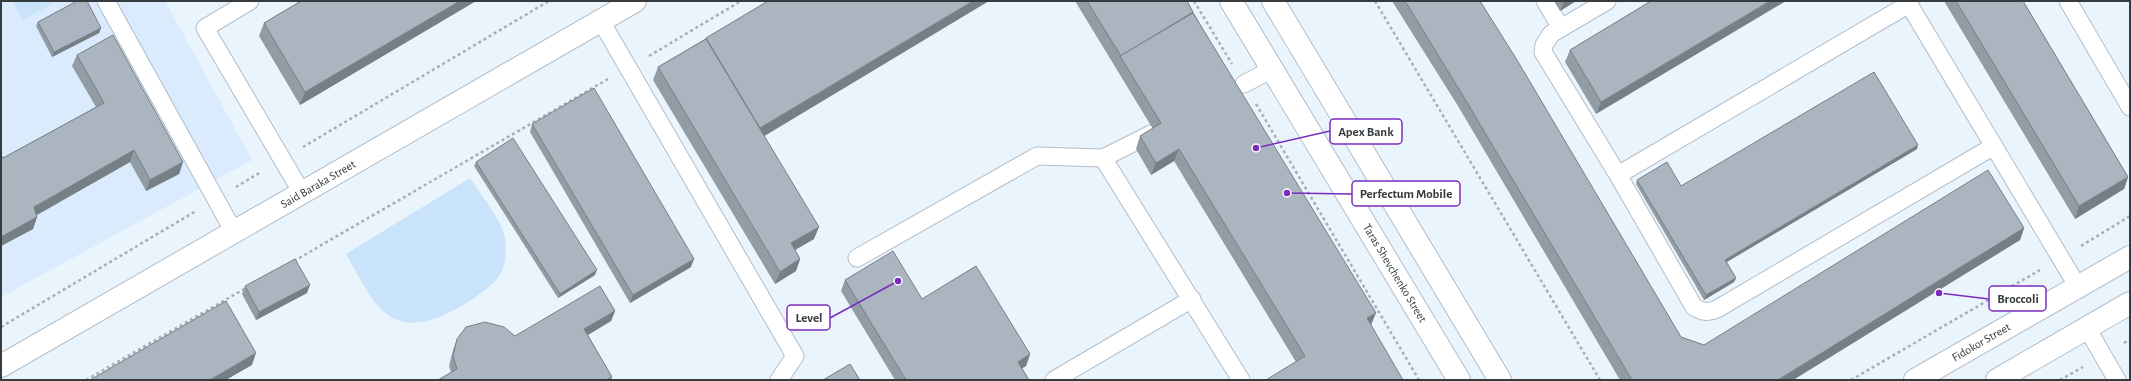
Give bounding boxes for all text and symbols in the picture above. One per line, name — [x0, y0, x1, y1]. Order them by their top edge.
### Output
callout: Apex Bank — [1330, 119, 1402, 144]
text: Apex Bank — [1338, 126, 1394, 139]
street label: Said Baraka Street — [279, 158, 358, 210]
callout: Perfectum Mobile — [1352, 181, 1460, 206]
text: Perfectum Mobile — [1360, 188, 1452, 201]
street label: Taras Shevchenko Street — [1361, 222, 1429, 324]
callout: Broccoli — [1989, 286, 2046, 311]
text: Broccoli — [1997, 293, 2039, 306]
callout: Level — [787, 305, 830, 330]
text: Level — [796, 312, 822, 325]
street label: Fidokor Street — [1950, 320, 2012, 364]

